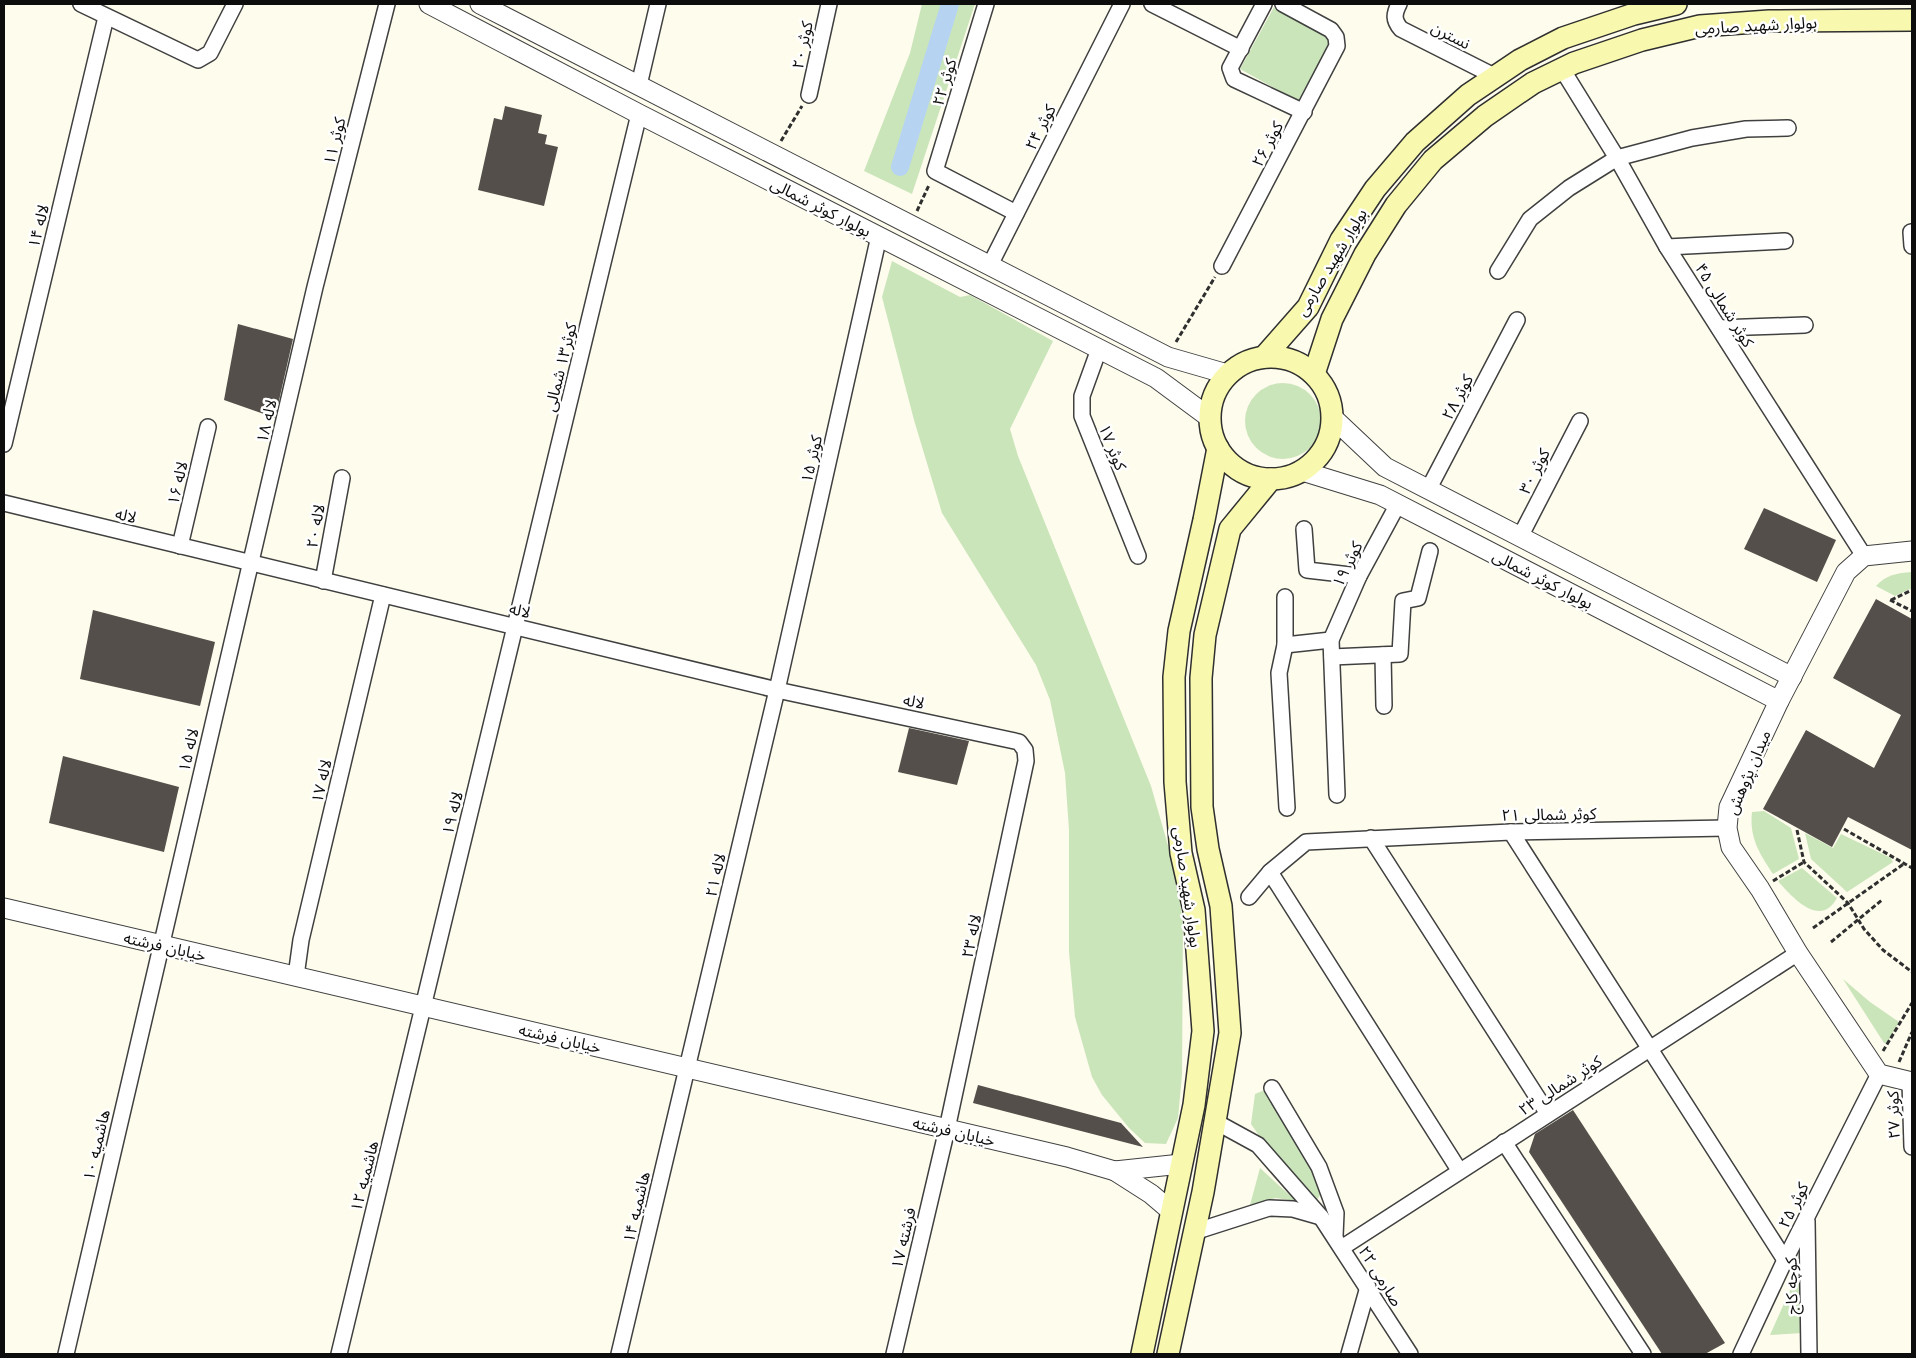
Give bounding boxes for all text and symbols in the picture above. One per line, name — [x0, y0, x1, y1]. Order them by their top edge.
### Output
street label: بولوار شهید صارمی — [1695, 12, 1817, 38]
street label: نسترن — [1428, 17, 1474, 53]
street label: کوثر ۲۰ — [787, 19, 817, 71]
street label: کوثر ۲۲ — [927, 56, 961, 108]
street label: کوثر ۲۴ — [1020, 101, 1060, 153]
street label: کوثر ۱۱ — [318, 115, 350, 167]
street label: کوثر ۲۶ — [1247, 118, 1287, 170]
street label: بولوار کوثر شمالی — [767, 173, 875, 241]
street label: لاله ۱۴ — [23, 202, 53, 250]
street label: بولوار شهید صارمی — [1291, 205, 1371, 319]
street label: کوثر شمالی ۴۵ — [1691, 259, 1759, 351]
street label: کوثر۱۳ شمالی — [539, 320, 581, 413]
street label: کوثر ۲۸ — [1437, 371, 1477, 423]
street label: لاله ۱۸ — [251, 397, 281, 445]
street label: کوثر ۱۷ — [1095, 421, 1131, 473]
street label: کوثر ۱۵ — [796, 433, 826, 485]
street label: کوثر ۳۰ — [1514, 445, 1554, 497]
street label: لاله ۱۶ — [162, 459, 192, 507]
street label: لاله — [113, 503, 139, 527]
street label: لاله ۲۰ — [301, 503, 329, 549]
street label: کوثر ۱۹ — [1327, 538, 1367, 590]
street label: بولوار کوثر شمالی — [1489, 545, 1597, 613]
street label: لاله — [507, 598, 533, 622]
street label: لاله — [902, 689, 926, 713]
street label: لاله ۱۵ — [173, 726, 203, 774]
street label: میدان پژوهش — [1721, 727, 1776, 818]
street label: لاله ۱۷ — [306, 757, 336, 805]
street label: لاله ۱۹ — [437, 789, 467, 837]
street label: کوثر شمالی ۲۱ — [1501, 803, 1597, 825]
street label: بولوار شهید صارمی — [1170, 825, 1206, 949]
street label: لاله ۲۱ — [700, 851, 730, 899]
street label: لاله ۲۳ — [957, 912, 985, 960]
street label: خیابان فرشته — [122, 927, 208, 965]
street label: خیابان فرشته — [517, 1019, 603, 1057]
street label: کوثر شمالی ۲۳ — [1515, 1050, 1606, 1119]
street label: کوثر ۲۷ — [1882, 1090, 1904, 1139]
street label: هاشمیه ۱۰ — [78, 1108, 114, 1182]
street label: خیابان فرشته — [911, 1112, 997, 1150]
street label: هاشمیه ۱۲ — [346, 1139, 382, 1213]
street label: هاشمیه ۱۴ — [618, 1170, 654, 1244]
street label: کوثر ۲۵ — [1773, 1179, 1813, 1231]
street label: فرشته ۱۷ — [886, 1205, 920, 1271]
street label: صارمی ۲۲ — [1355, 1242, 1407, 1310]
street label: کوچه کاج — [1780, 1257, 1804, 1315]

